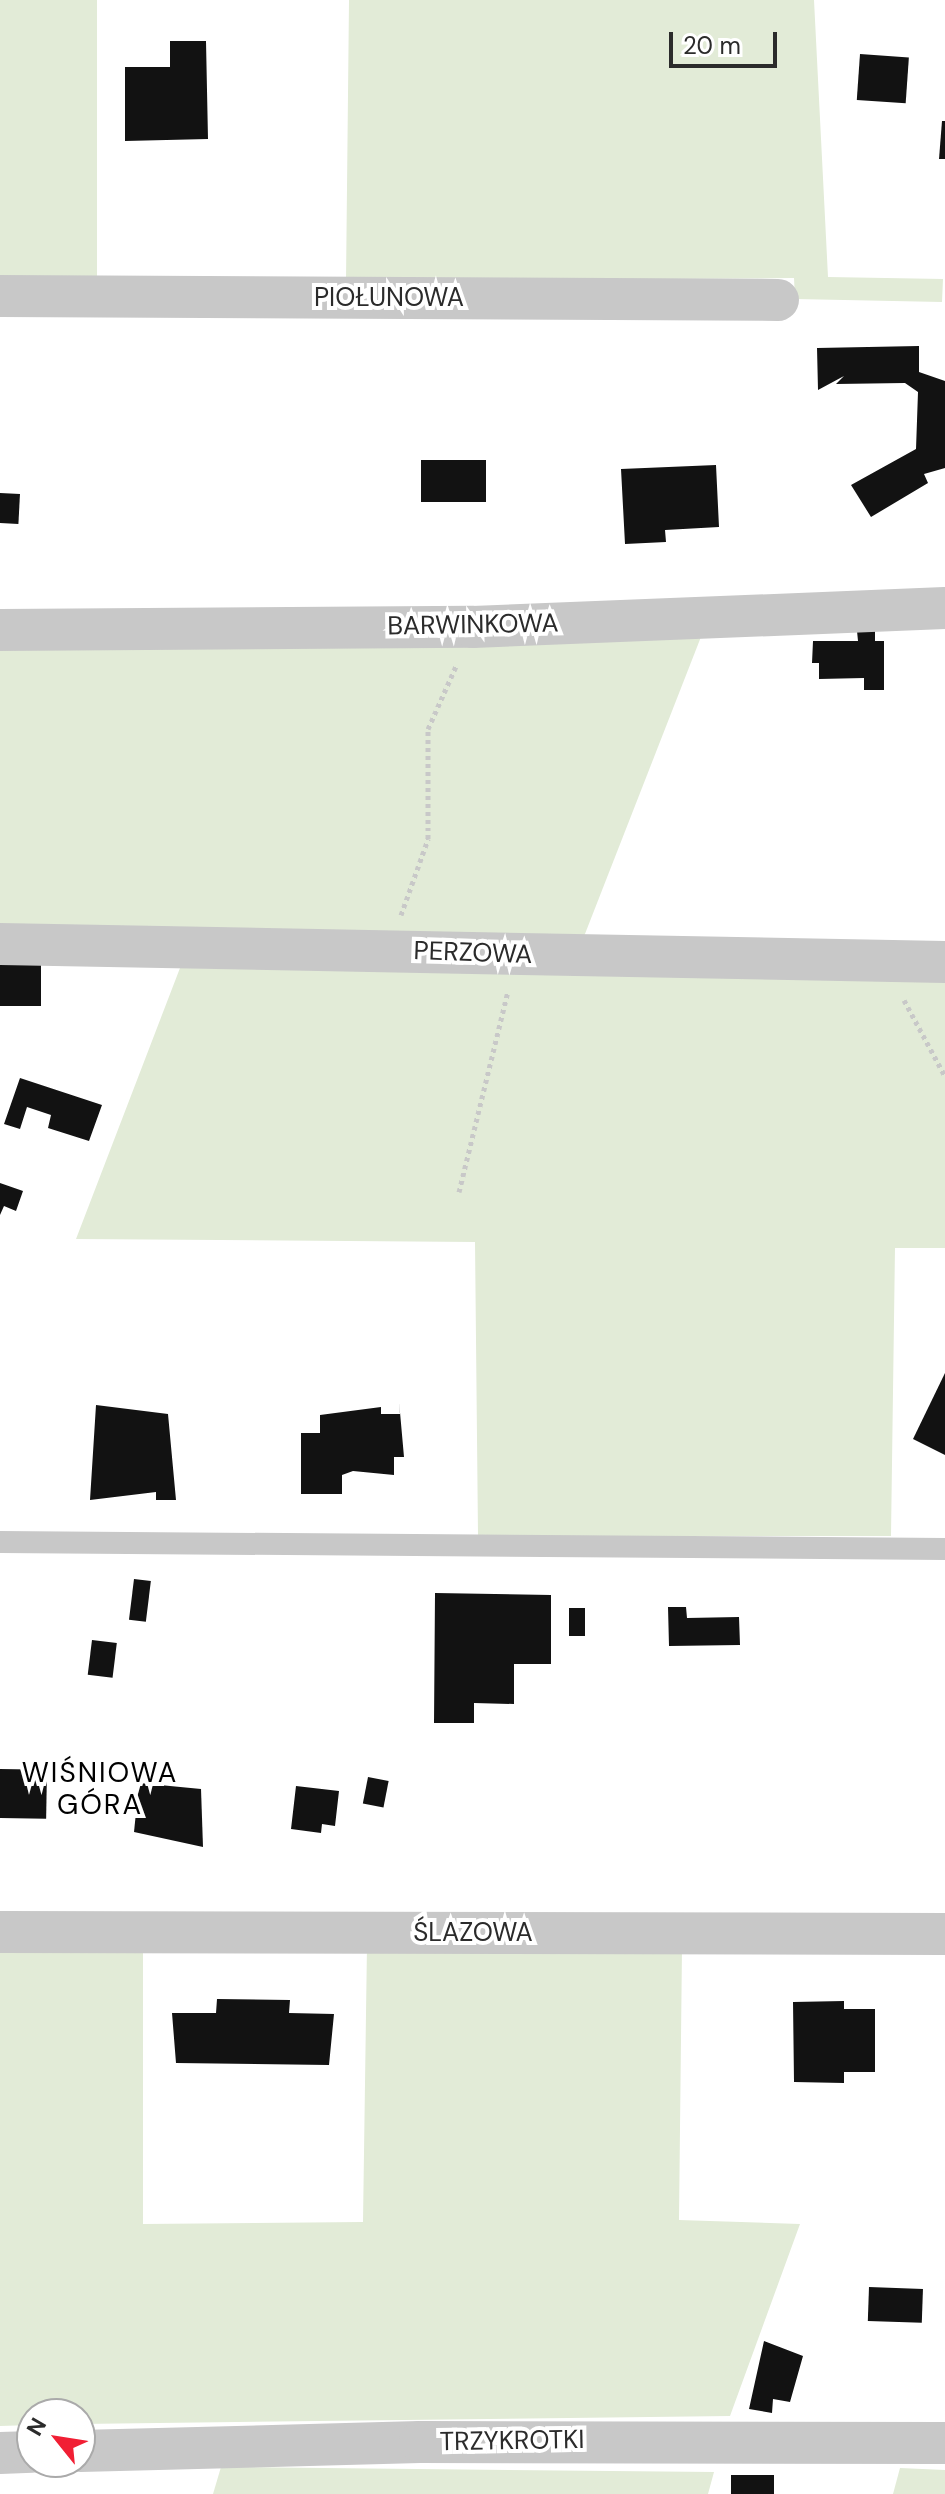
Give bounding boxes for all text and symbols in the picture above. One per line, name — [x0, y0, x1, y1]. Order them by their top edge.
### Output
scale bar — [673, 16, 781, 66]
text: 20 m — [683, 30, 741, 61]
street label: PIOŁUNOWA — [314, 282, 464, 314]
street label: BARWINKOWA — [387, 608, 559, 642]
street label: PERZOWA — [413, 935, 533, 971]
district label: WIŚNIOWA GÓRA — [22, 1756, 178, 1822]
street label: ŚLAZOWA — [413, 1917, 533, 1949]
north arrow — [16, 2398, 96, 2478]
text: N — [20, 2413, 53, 2441]
street label: TRZYKROTKI — [439, 2424, 585, 2458]

